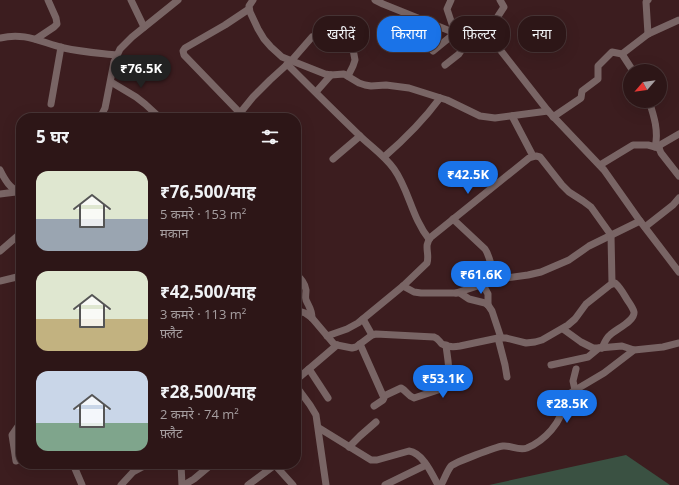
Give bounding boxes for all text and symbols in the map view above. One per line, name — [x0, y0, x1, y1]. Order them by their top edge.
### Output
chip: खरीदें — [313, 16, 369, 52]
chip: किराया — [377, 16, 441, 52]
chip: फ़िल्टर — [449, 16, 510, 52]
chip: नया — [518, 16, 566, 52]
pin: ₹76.5K — [108, 55, 174, 89]
text: ₹76.5K — [120, 59, 162, 77]
north arrow — [623, 64, 667, 108]
map controls — [623, 64, 667, 108]
text: 5 घर — [36, 125, 69, 148]
icon: filters — [259, 126, 281, 148]
pin: ₹42.5K — [435, 161, 501, 195]
text: ₹42.5K — [447, 165, 489, 183]
text: ₹76,500/माह — [160, 180, 256, 203]
icon: home — [68, 187, 116, 235]
text: 5 कमरे · 153 m² — [160, 205, 246, 223]
text: मकान — [160, 224, 188, 242]
pin: ₹61.6K — [448, 261, 514, 295]
text: ₹61.6K — [460, 265, 502, 283]
text: ₹42,500/माह — [160, 280, 256, 303]
icon: home — [68, 287, 116, 335]
text: 3 कमरे · 113 m² — [160, 305, 246, 323]
text: फ़्लैट — [160, 324, 183, 342]
pin: ₹53.1K — [410, 365, 476, 399]
text: ₹53.1K — [422, 369, 464, 387]
text: ₹28,500/माह — [160, 380, 256, 403]
icon: home — [68, 387, 116, 435]
pin: ₹28.5K — [534, 390, 600, 424]
text: ₹28.5K — [546, 394, 588, 412]
text: 2 कमरे · 74 m² — [160, 405, 239, 423]
text: फ़्लैट — [160, 424, 183, 442]

